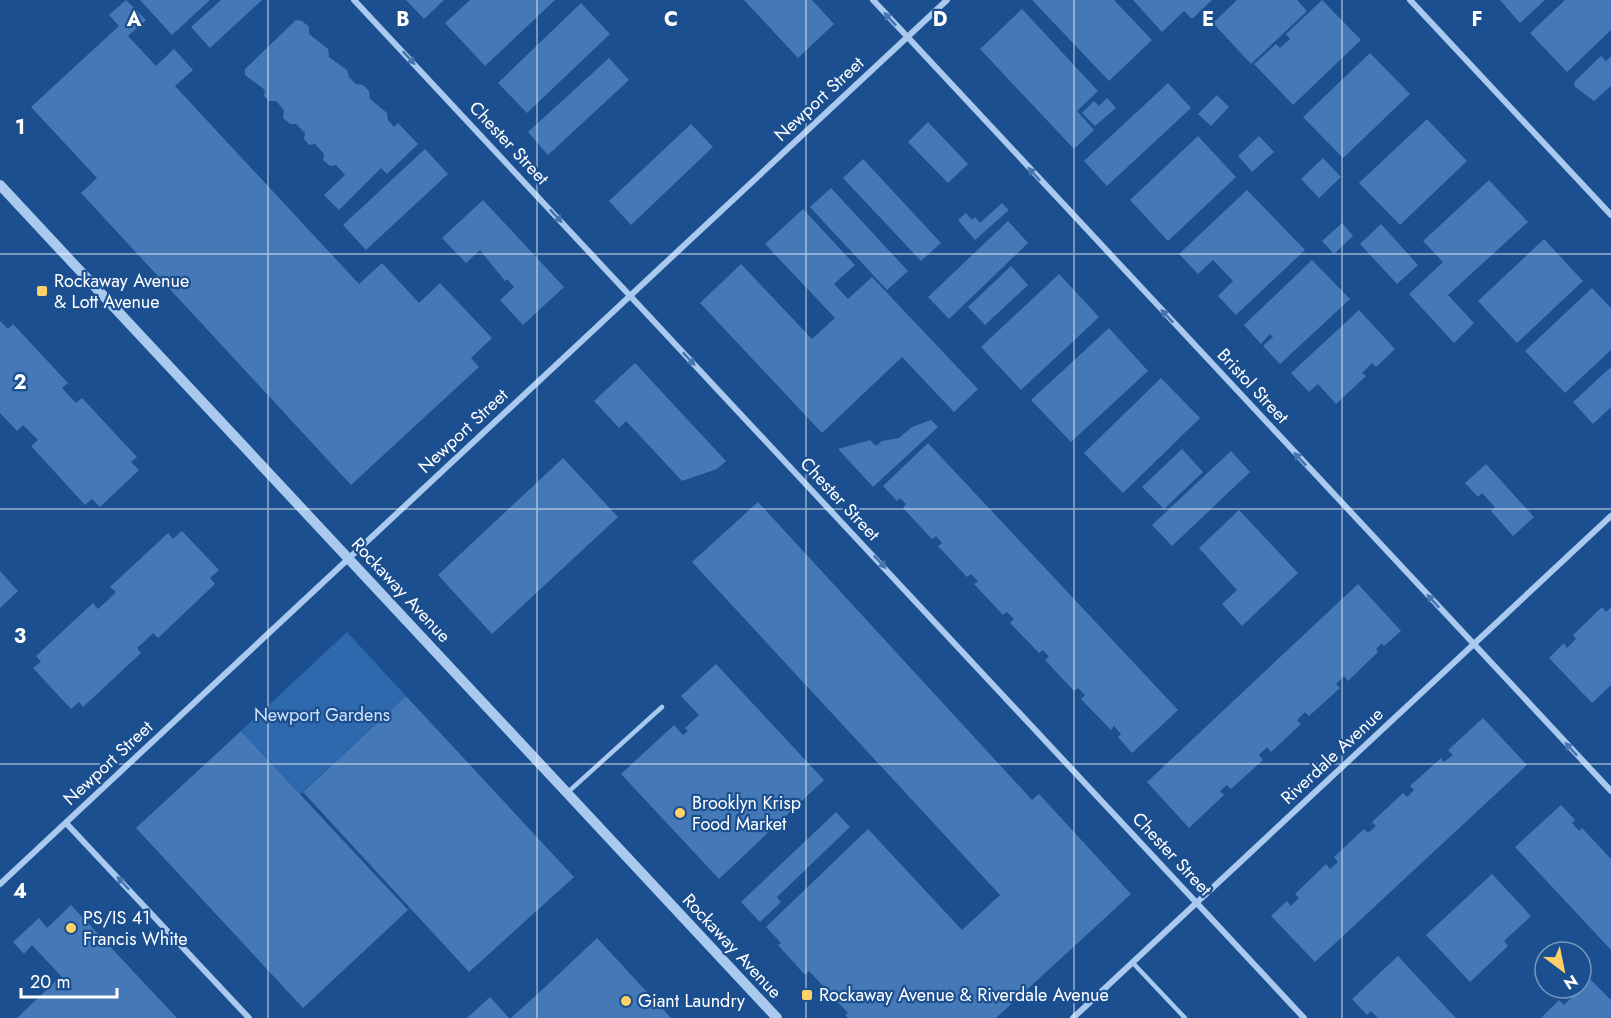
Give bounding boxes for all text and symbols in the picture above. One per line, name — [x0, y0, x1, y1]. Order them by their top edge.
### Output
text: A — [126, 5, 142, 34]
text: B — [396, 5, 410, 34]
text: C — [664, 5, 678, 34]
text: D — [933, 5, 947, 34]
text: E — [1202, 5, 1214, 34]
text: F — [1471, 5, 1483, 34]
one-way arrow — [883, 11, 897, 26]
one-way arrow — [402, 50, 415, 65]
street label: Newport Street — [768, 50, 870, 147]
street label: Chester Street — [463, 95, 555, 191]
text: 1 — [15, 113, 25, 142]
one-way arrow — [1028, 167, 1042, 181]
one-way arrow — [549, 208, 562, 223]
place label: Rockaway Avenue & Lott Avenue — [54, 268, 189, 315]
marker: Rockaway Avenue & Lott Avenue — [35, 284, 49, 298]
one-way arrow — [1161, 310, 1175, 324]
street label: Bristol Street — [1211, 342, 1295, 430]
one-way arrow — [682, 351, 696, 366]
text: 2 — [13, 368, 27, 397]
street label: Newport Street — [412, 382, 514, 479]
street label: Chester Street — [794, 451, 886, 547]
one-way arrow — [1294, 452, 1308, 466]
street label: Rockaway Avenue — [345, 532, 457, 648]
one-way arrow — [872, 555, 886, 569]
one-way arrow — [1427, 595, 1441, 609]
text: 3 — [14, 622, 26, 651]
park label: Newport Gardens — [254, 702, 390, 728]
street label: Riverdale Avenue — [1275, 702, 1389, 810]
street label: Newport Street — [57, 714, 159, 811]
one-way arrow — [1564, 741, 1578, 756]
place label: Brooklyn Krisp Food Market — [692, 790, 801, 837]
marker: Brooklyn Krisp Food Market — [673, 806, 687, 820]
street label: Chester Street — [1126, 806, 1218, 902]
one-way arrow — [117, 876, 131, 890]
text: 4 — [13, 877, 27, 906]
street label: Rockaway Avenue — [676, 888, 788, 1004]
place label: PS/IS 41 Francis White — [83, 905, 187, 952]
marker: PS/IS 41 Francis White — [64, 921, 78, 935]
north arrow — [1533, 940, 1593, 1000]
scale bar — [21, 961, 117, 999]
text: 20 m — [30, 969, 70, 995]
text: N — [1559, 969, 1582, 995]
place label: Rockaway Avenue & Riverdale Avenue — [819, 982, 1109, 1008]
place label: Giant Laundry — [638, 988, 745, 1014]
marker: Rockaway Avenue & Riverdale Avenue — [800, 988, 814, 1002]
marker: Giant Laundry — [619, 994, 633, 1008]

